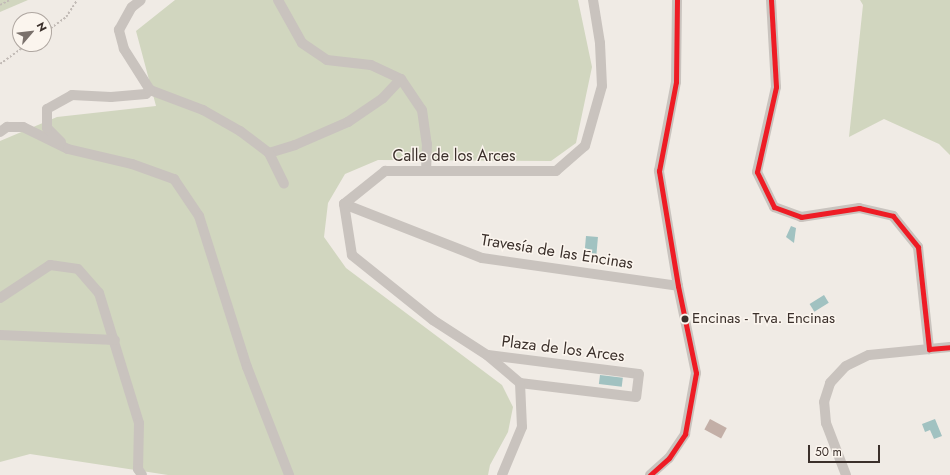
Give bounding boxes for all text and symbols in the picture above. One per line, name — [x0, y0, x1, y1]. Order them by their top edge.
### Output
north arrow — [12, 12, 52, 52]
text: N — [33, 19, 51, 34]
street label: Calle de los Arces — [392, 146, 516, 166]
street label: Travesía de las Encinas — [480, 230, 634, 274]
place label: Encinas - Trva. Encinas — [692, 310, 835, 328]
marker: Encinas - Trva. Encinas — [680, 314, 690, 324]
street label: Plaza de los Arces — [500, 332, 626, 366]
scale bar — [810, 437, 882, 463]
text: 50 m — [815, 443, 842, 461]

